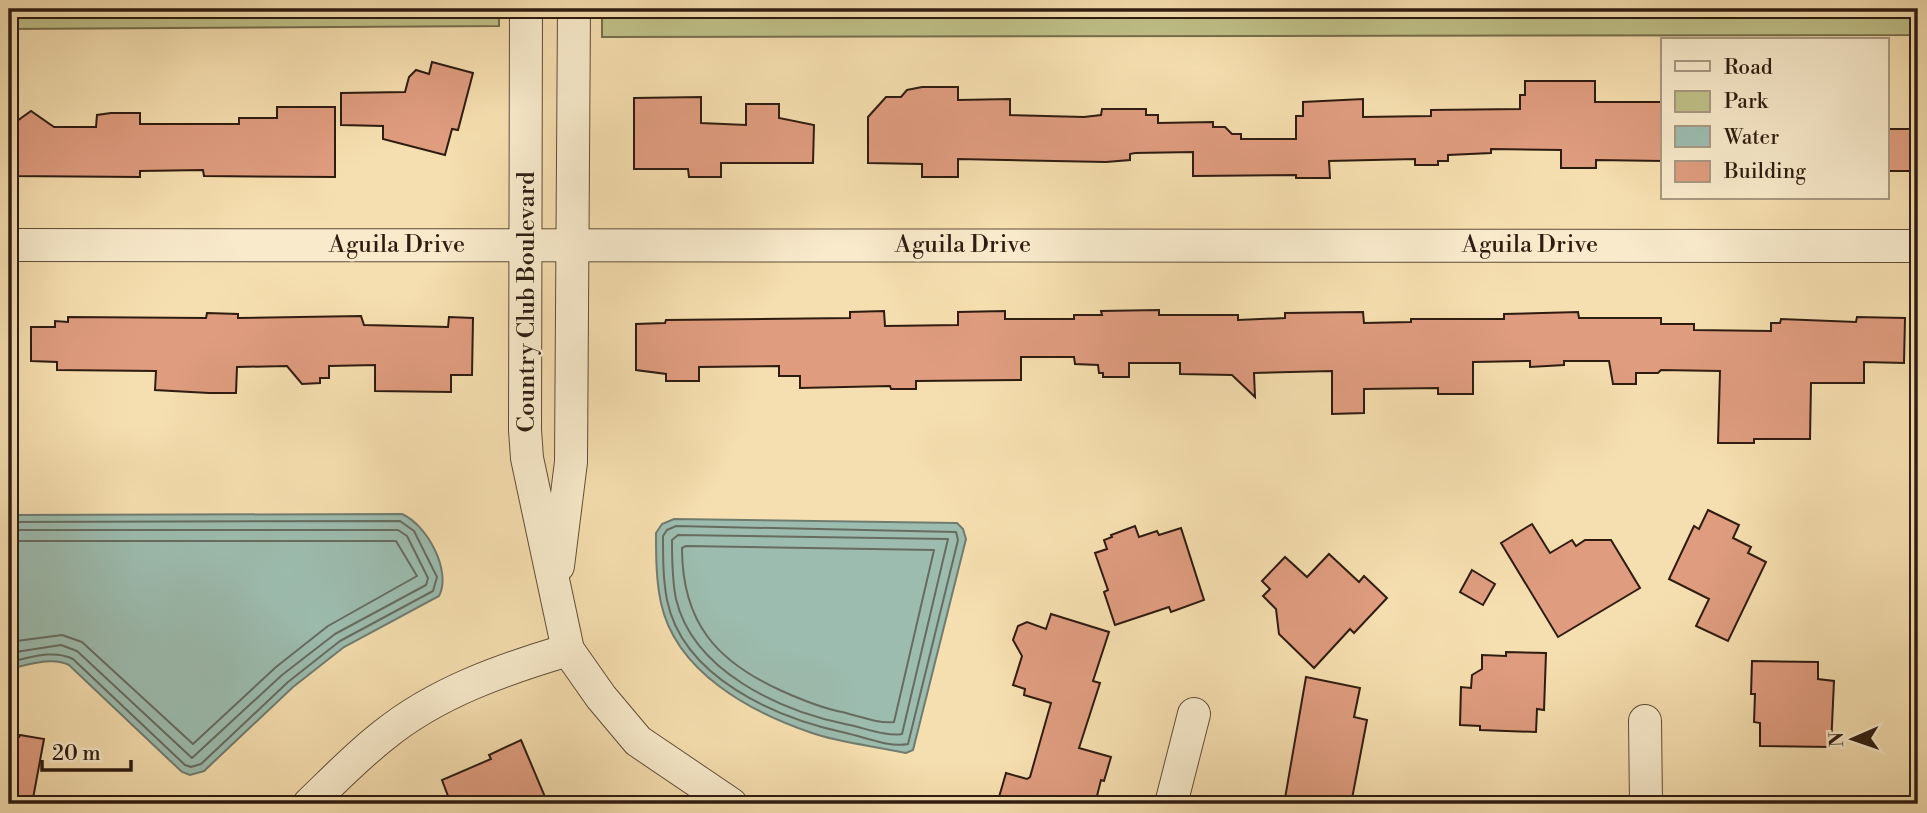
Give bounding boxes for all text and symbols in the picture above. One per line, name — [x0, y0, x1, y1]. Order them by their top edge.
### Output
legend — [1661, 38, 1888, 200]
text: Road — [1724, 55, 1773, 81]
text: Park — [1724, 89, 1769, 115]
text: Water — [1723, 125, 1779, 151]
text: Building — [1723, 159, 1806, 185]
street label: Country Club Boulevard — [512, 171, 542, 433]
street label: Aguila Drive — [328, 230, 465, 260]
street label: Aguila Drive — [894, 230, 1031, 260]
street label: Aguila Drive — [1461, 230, 1598, 260]
north arrow — [1818, 704, 1888, 774]
scale bar — [42, 729, 131, 773]
text: N — [1825, 732, 1849, 747]
text: 20 m — [52, 741, 101, 767]

